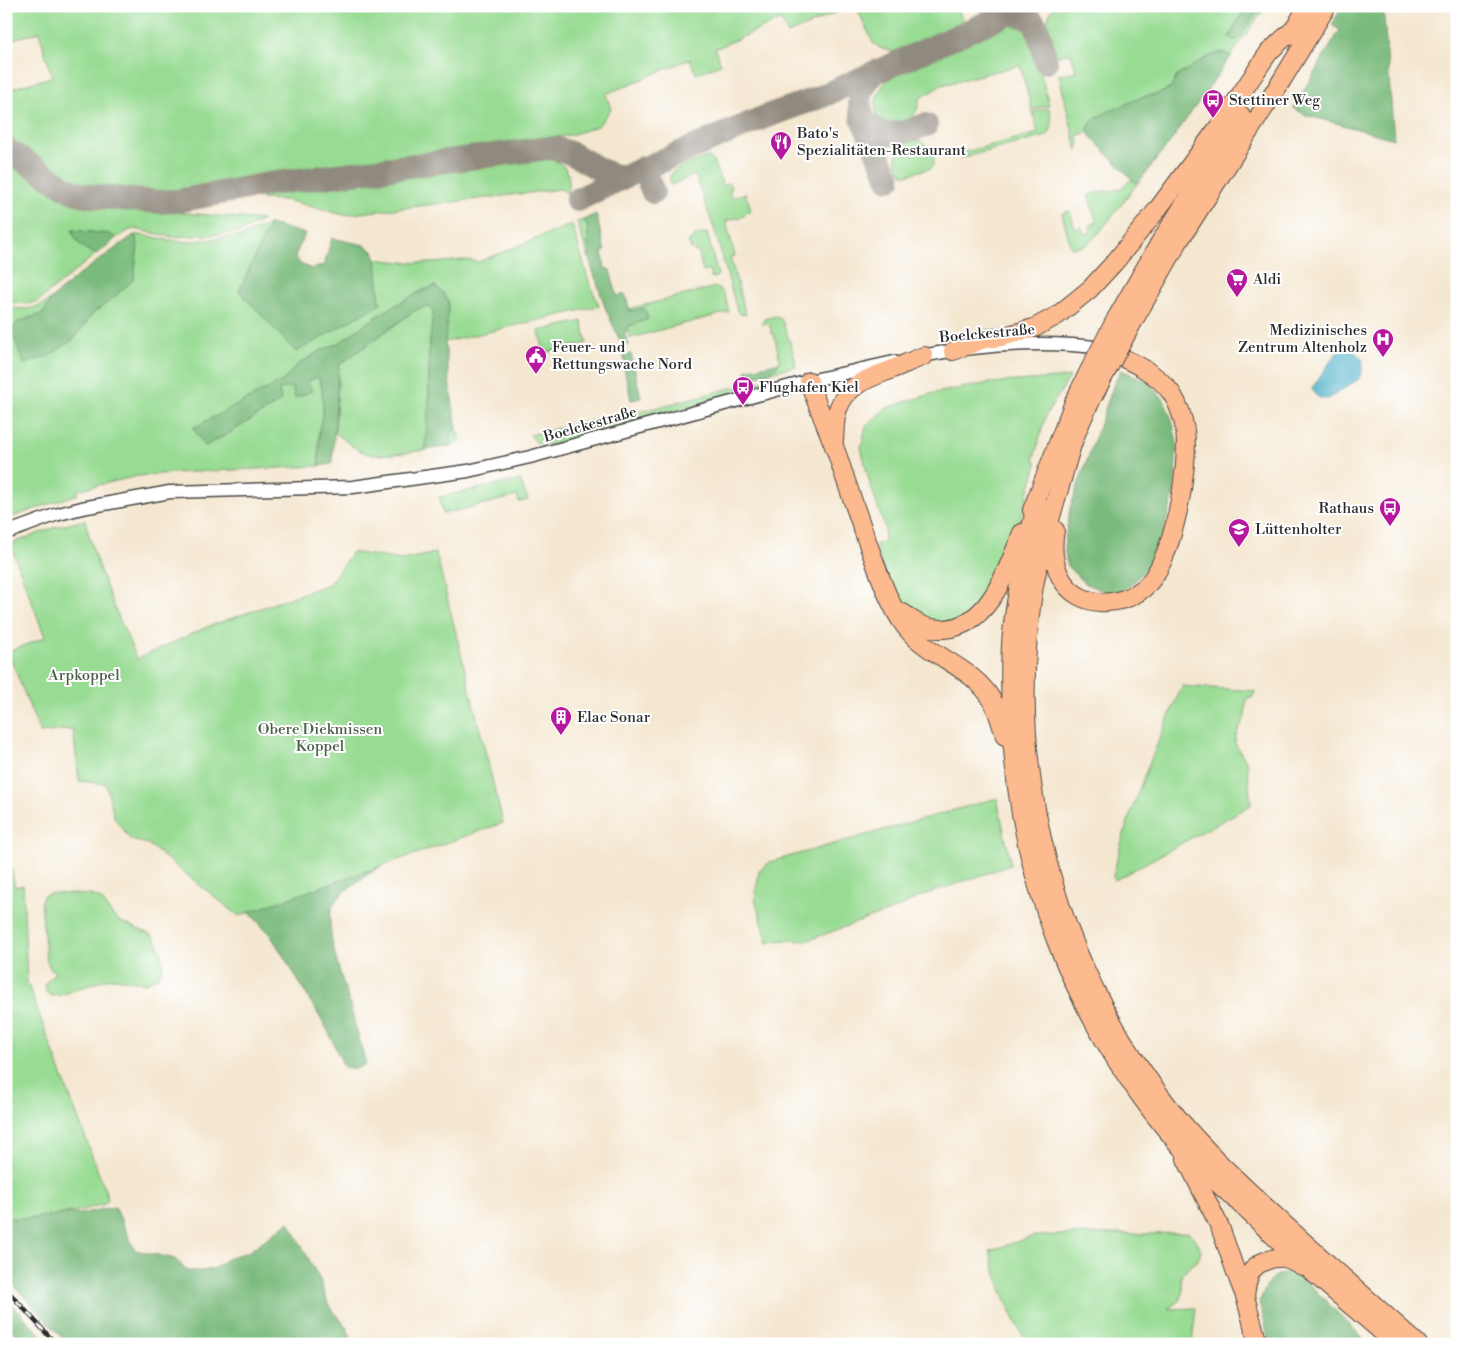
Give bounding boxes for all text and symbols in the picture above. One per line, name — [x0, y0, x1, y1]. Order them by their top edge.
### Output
bus stop icon: Stettiner Weg — [1201, 88, 1225, 119]
place label: Stettiner Weg — [1229, 91, 1320, 110]
place label: Bato's Spezialitäten-Restaurant — [796, 124, 967, 160]
restaurant icon: Bato's Spezialitäten-Restaurant — [769, 130, 793, 161]
supermarket icon: Aldi — [1225, 267, 1249, 298]
place label: Aldi — [1252, 270, 1281, 289]
street label: Boelckestraße — [937, 320, 1036, 347]
place label: Medizinisches Zentrum Altenholz — [1238, 321, 1367, 357]
hospital icon: Medizinisches Zentrum Altenholz — [1371, 327, 1395, 358]
place label: Feuer- und Rettungswache Nord — [552, 338, 692, 374]
public building icon: Feuer- und Rettungswache Nord — [524, 344, 548, 375]
bus stop icon: Flughafen Kiel — [731, 375, 755, 406]
place label: Flughafen Kiel — [759, 378, 859, 397]
street label: Boelckestraße — [540, 402, 639, 447]
bus stop icon: Rathaus — [1378, 496, 1402, 527]
place label: Rathaus — [1319, 499, 1374, 518]
school or university icon: Lüttenholter — [1227, 517, 1251, 548]
place label: Lüttenholter — [1255, 520, 1342, 539]
park label: Arpkoppel — [47, 666, 120, 685]
building icon: Elac Sonar — [549, 705, 573, 736]
place label: Elac Sonar — [577, 708, 651, 727]
park label: Obere Diekmissen Koppel — [258, 720, 382, 756]

